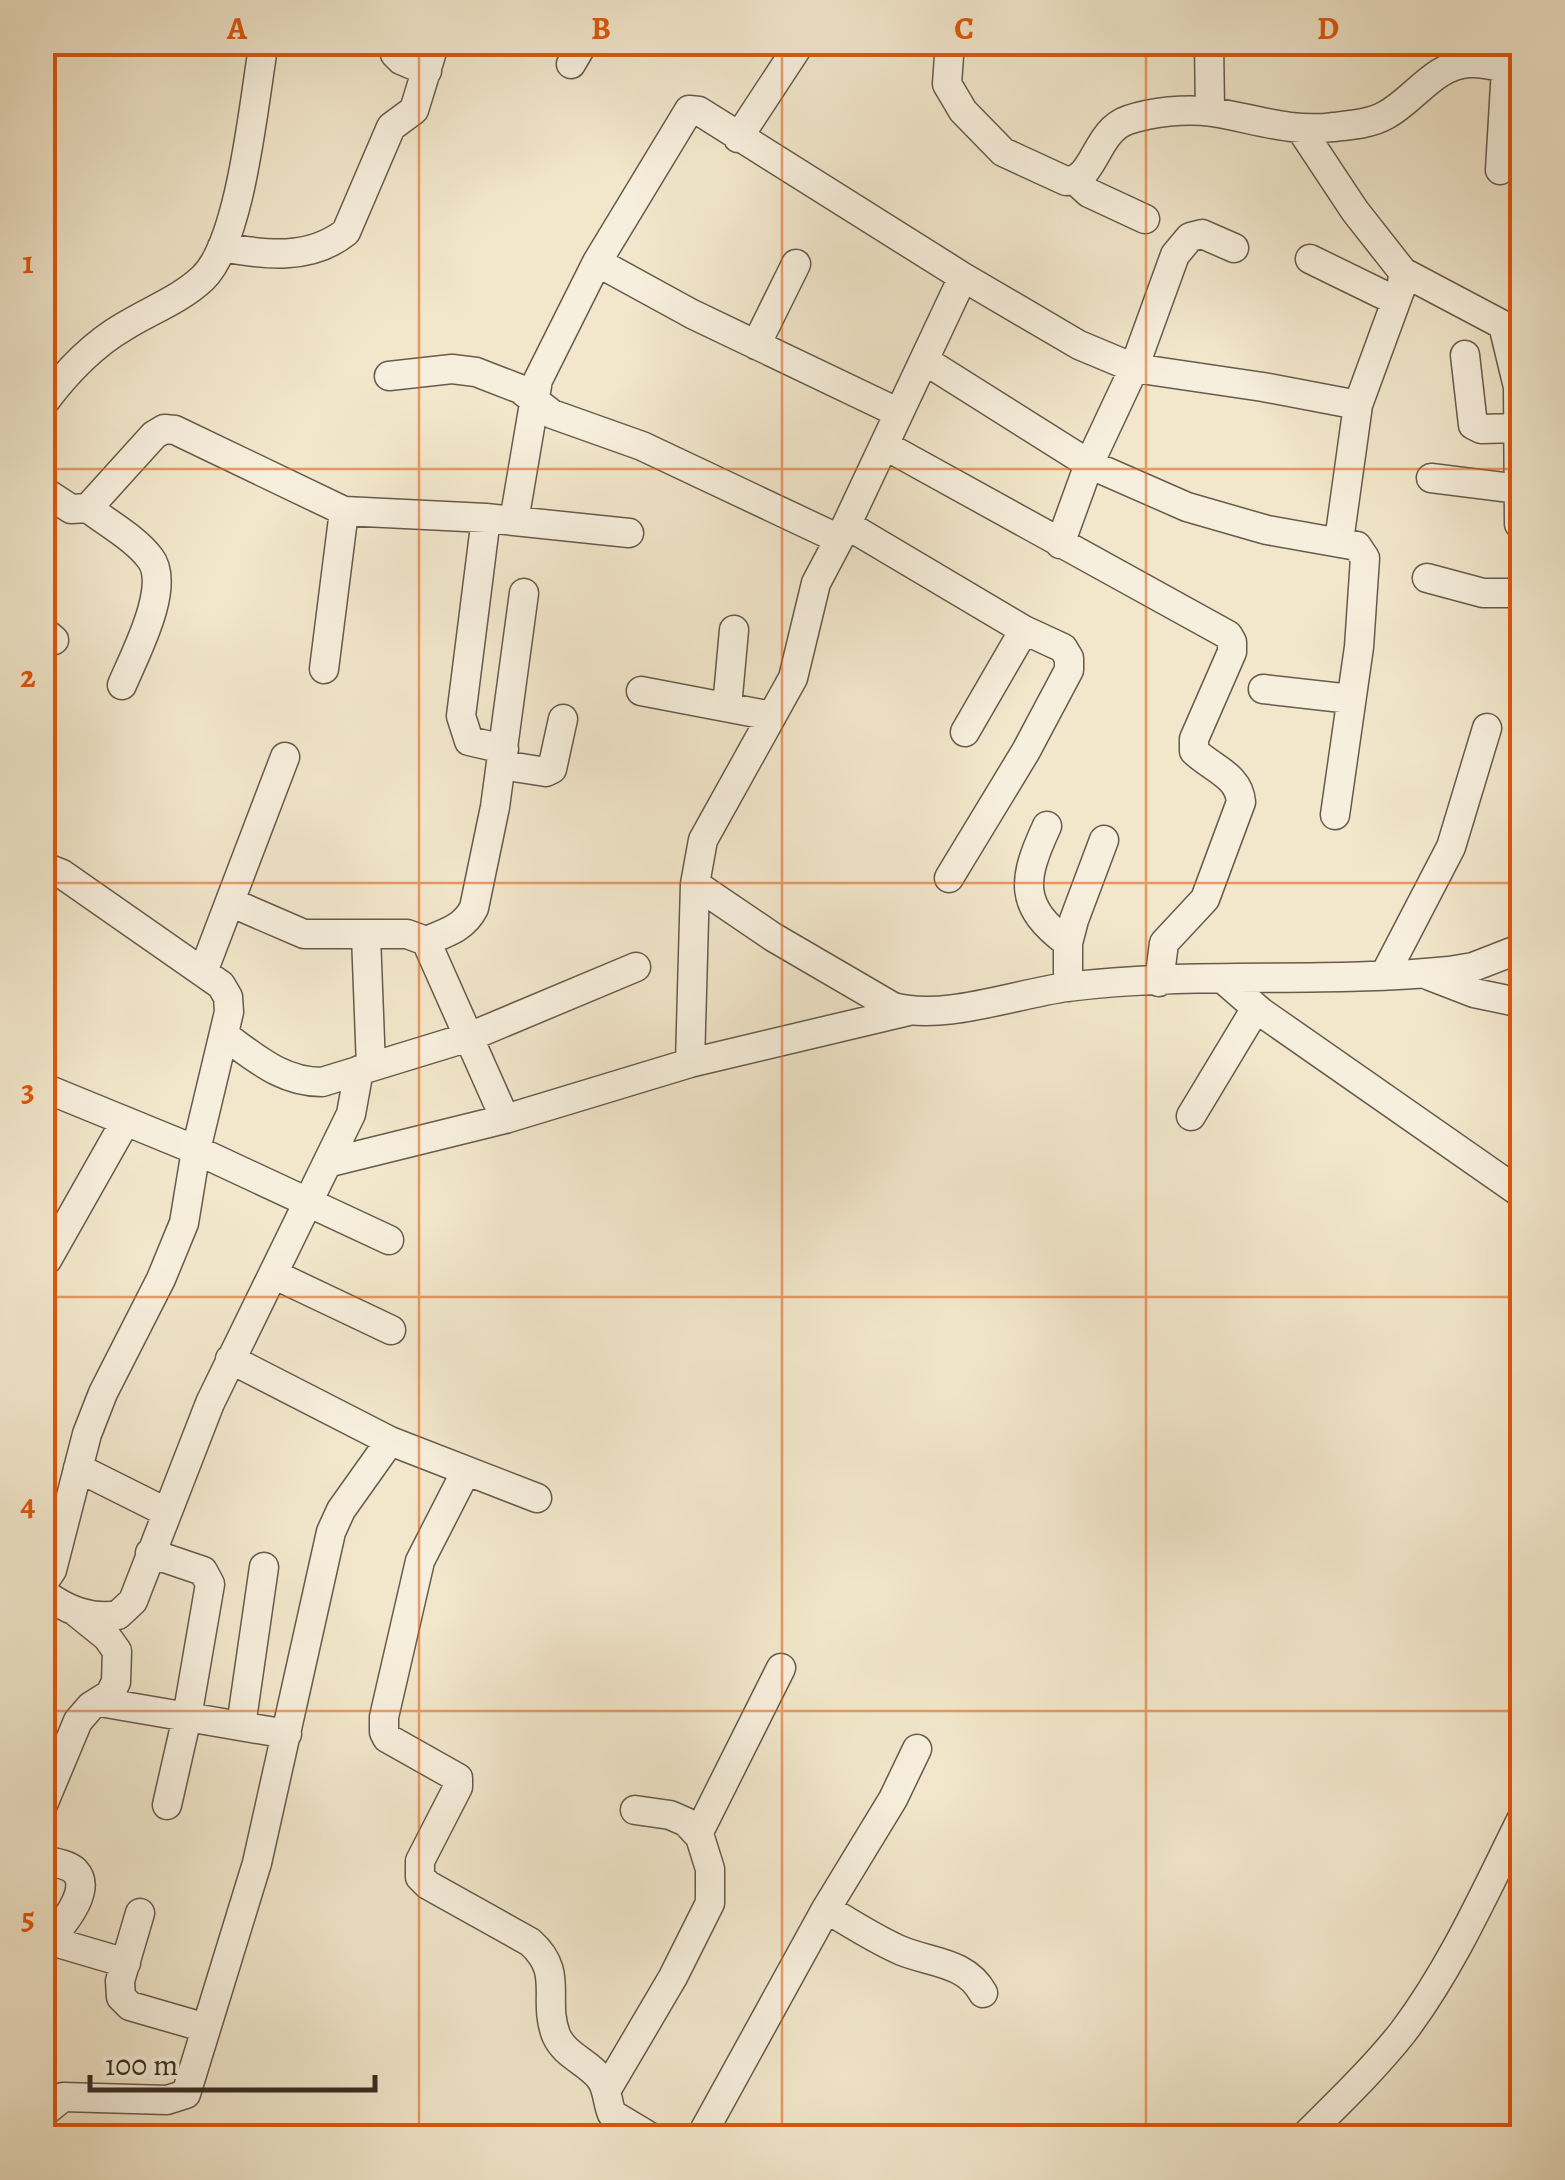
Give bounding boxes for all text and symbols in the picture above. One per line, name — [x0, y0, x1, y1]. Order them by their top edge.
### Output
text: A — [226, 6, 248, 50]
text: B — [591, 6, 611, 50]
text: C — [954, 6, 974, 50]
text: D — [1317, 6, 1339, 50]
text: 1 — [22, 240, 34, 284]
text: 2 — [20, 654, 36, 698]
text: 3 — [21, 1068, 35, 1112]
text: 4 — [20, 1482, 36, 1526]
text: 5 — [21, 1896, 35, 1940]
scale bar — [90, 2030, 375, 2092]
text: 100 m — [105, 2045, 178, 2085]

